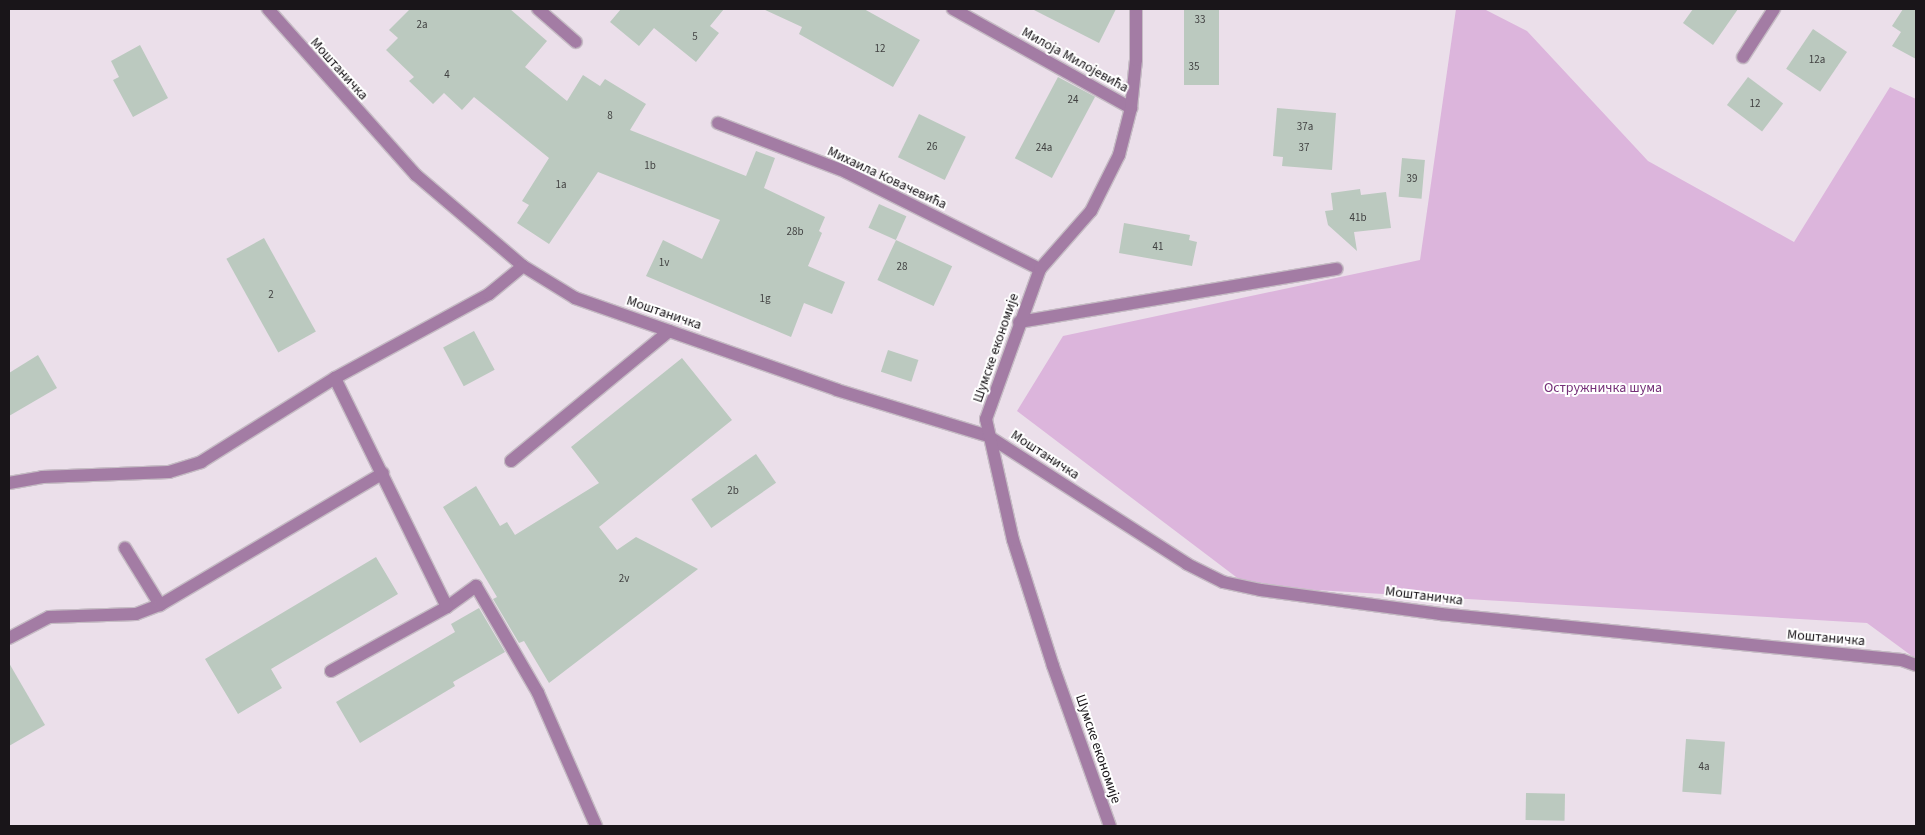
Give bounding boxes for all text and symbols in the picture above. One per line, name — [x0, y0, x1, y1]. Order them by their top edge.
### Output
house number: 33 — [1195, 13, 1205, 27]
house number: 2a — [416, 18, 428, 32]
street label: Милоја Милојевића — [1019, 24, 1131, 96]
house number: 5 — [692, 30, 698, 44]
street label: Моштаничка — [307, 34, 371, 104]
house number: 12 — [875, 42, 885, 56]
house number: 12a — [1809, 53, 1825, 67]
house number: 35 — [1189, 60, 1199, 74]
house number: 4 — [444, 68, 450, 82]
house number: 24 — [1068, 93, 1078, 107]
house number: 12 — [1750, 97, 1760, 111]
house number: 8 — [607, 109, 613, 123]
house number: 37a — [1297, 120, 1313, 134]
house number: 26 — [927, 140, 937, 154]
house number: 24a — [1036, 141, 1052, 155]
house number: 37 — [1299, 141, 1309, 155]
street label: Михаила Ковачевића — [825, 143, 949, 213]
house number: 1b — [644, 159, 656, 173]
house number: 39 — [1407, 172, 1417, 186]
house number: 1a — [555, 178, 567, 192]
house number: 41b — [1349, 211, 1367, 225]
house number: 28b — [786, 225, 804, 239]
house number: 41 — [1153, 240, 1163, 254]
house number: 1v — [659, 256, 669, 270]
house number: 28 — [897, 260, 907, 274]
house number: 2 — [268, 288, 274, 302]
street label: Шумске економије — [969, 291, 1023, 405]
street label: Моштаничка — [624, 292, 704, 334]
house number: 1g — [759, 292, 771, 306]
park label: Остружничка шума — [1544, 380, 1662, 396]
street label: Моштаничка — [1008, 427, 1082, 483]
house number: 2b — [727, 484, 739, 498]
house number: 2v — [619, 572, 629, 586]
street label: Моштаничка — [1384, 583, 1464, 609]
street label: Моштаничка — [1786, 626, 1866, 650]
street label: Шумске економије — [1071, 692, 1125, 806]
house number: 4a — [1698, 760, 1710, 774]

